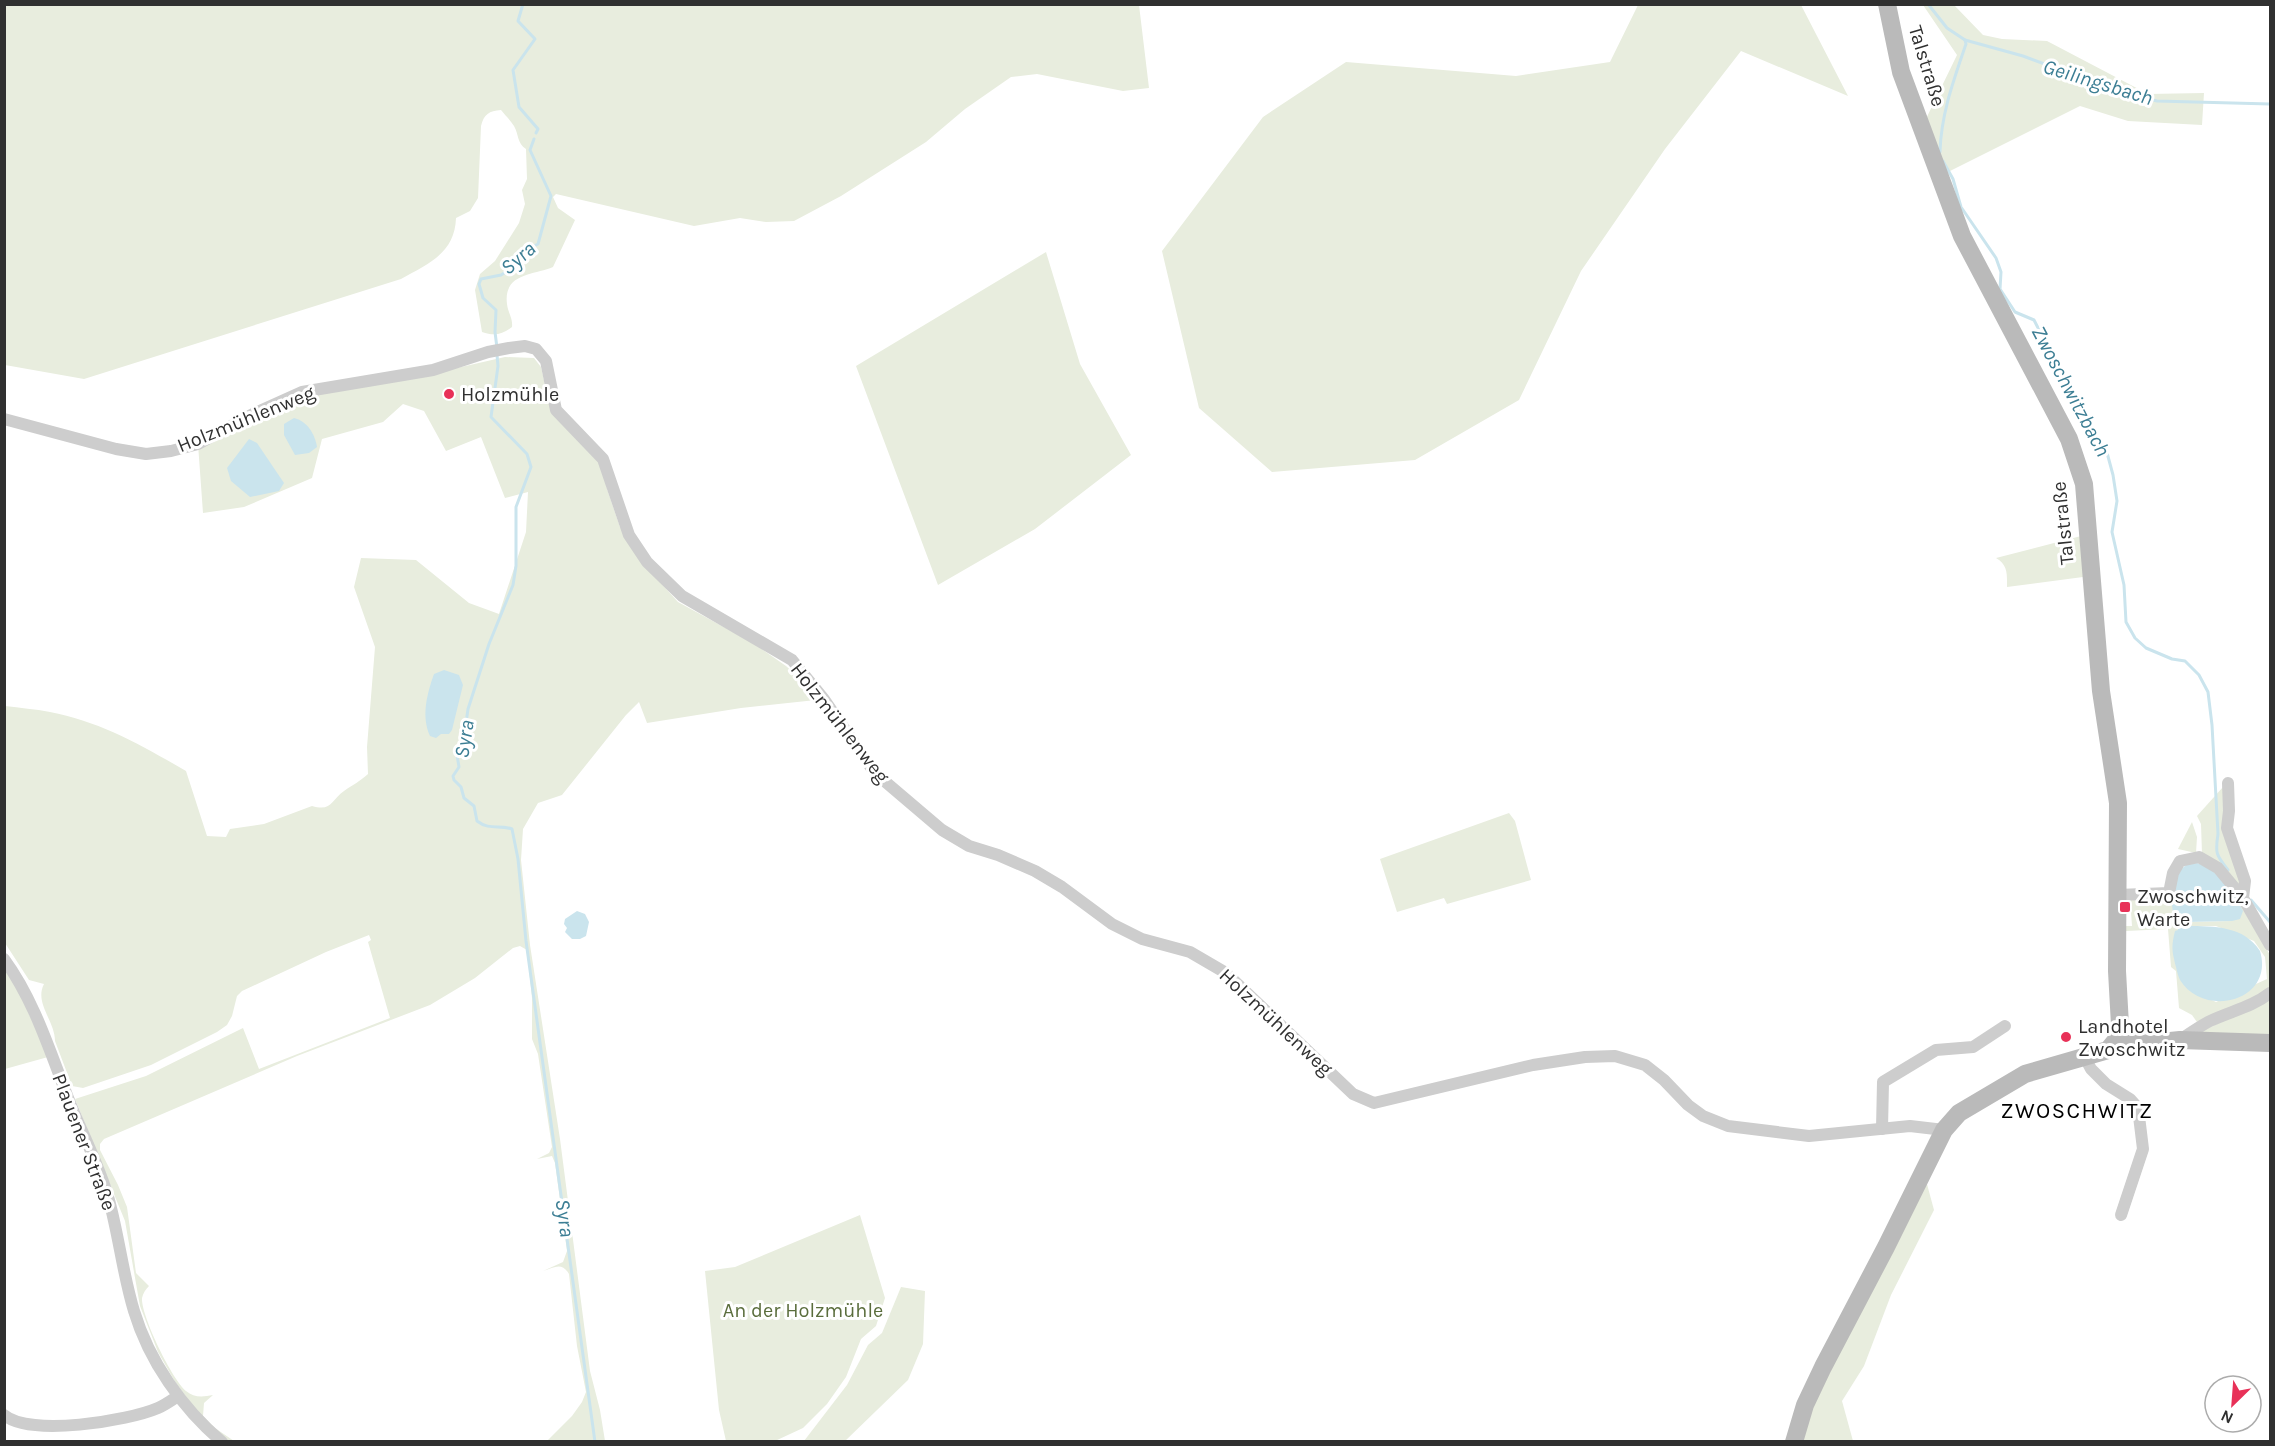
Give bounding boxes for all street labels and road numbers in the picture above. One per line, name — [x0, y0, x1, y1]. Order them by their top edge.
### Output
street label: Talstraße — [1904, 23, 1950, 109]
street label: Holzmühlenweg — [174, 381, 318, 457]
street label: Talstraße — [2047, 480, 2079, 566]
street label: Holzmühlenweg — [786, 658, 894, 788]
street label: Holzmühlenweg — [1215, 964, 1337, 1080]
street label: Plauener Straße — [47, 1070, 121, 1214]

